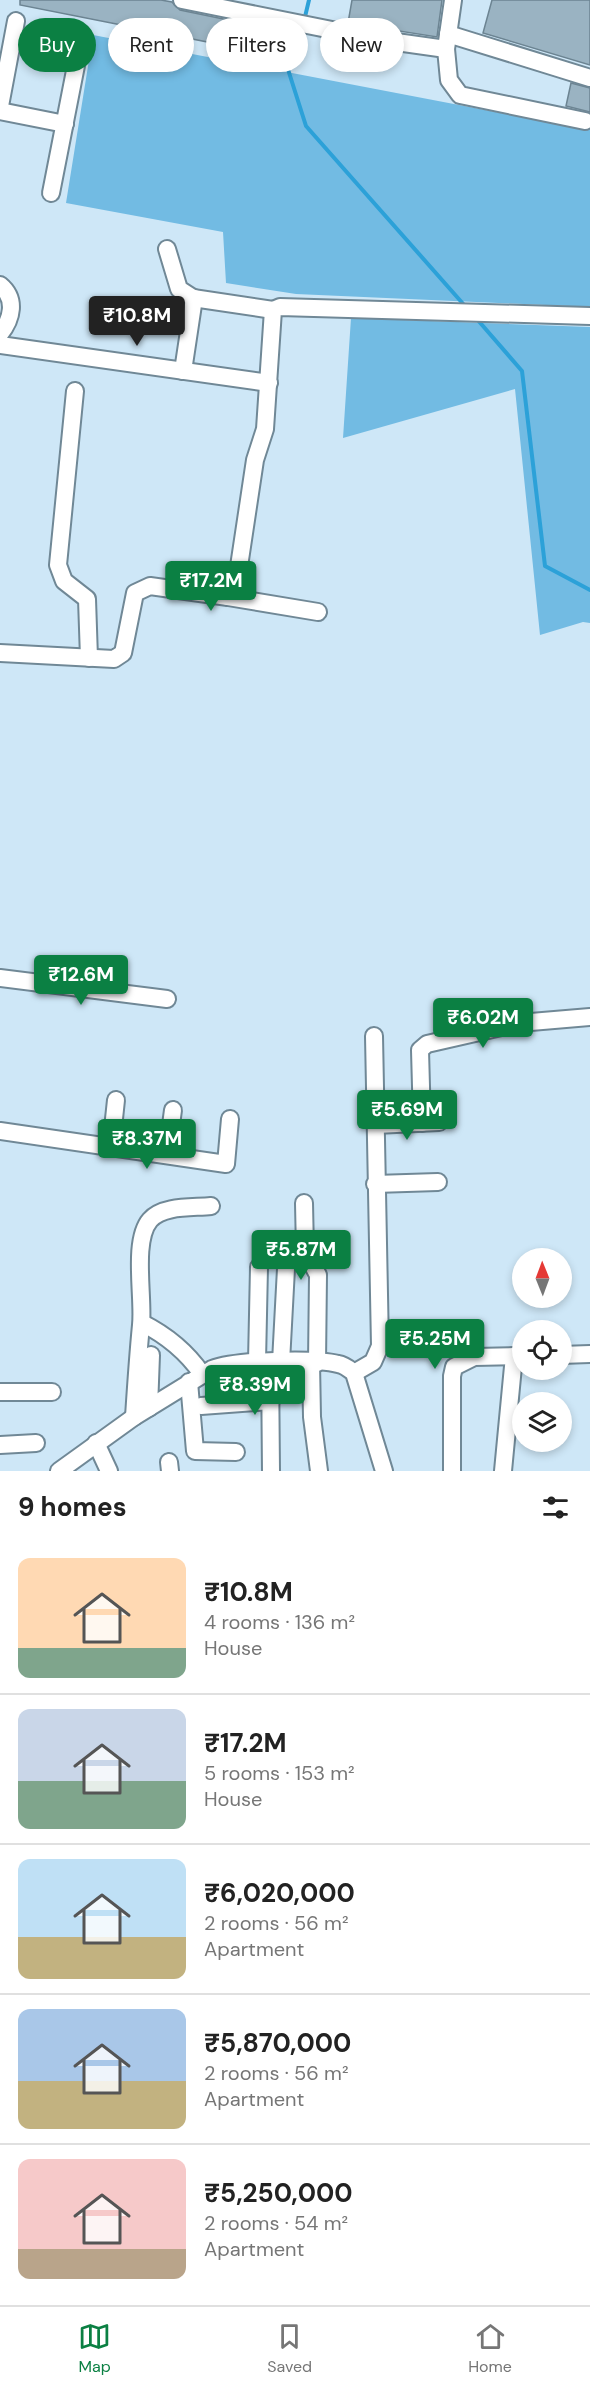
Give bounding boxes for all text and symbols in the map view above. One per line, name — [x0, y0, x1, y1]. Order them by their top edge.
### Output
chip: Buy — [18, 18, 96, 72]
chip: Rent — [108, 18, 194, 72]
chip: Filters — [206, 18, 308, 72]
chip: New — [320, 18, 404, 72]
pin: ₹10.8M — [88, 296, 186, 347]
text: ₹10.8M — [103, 302, 171, 328]
pin: ₹17.2M — [162, 561, 260, 612]
text: ₹17.2M — [179, 567, 243, 593]
pin: ₹12.6M — [32, 955, 130, 1006]
text: ₹12.6M — [48, 961, 114, 987]
pin: ₹6.02M — [434, 998, 532, 1049]
text: ₹6.02M — [447, 1004, 519, 1030]
pin: ₹5.69M — [358, 1090, 456, 1141]
text: ₹5.69M — [371, 1096, 443, 1122]
pin: ₹8.37M — [98, 1119, 196, 1170]
text: ₹8.37M — [112, 1125, 182, 1151]
pin: ₹5.87M — [252, 1230, 350, 1281]
text: ₹5.87M — [266, 1236, 336, 1262]
north arrow — [512, 1248, 572, 1308]
map controls — [512, 1248, 572, 1452]
pin: ₹5.25M — [386, 1319, 484, 1370]
button: locate — [512, 1320, 572, 1380]
text: ₹5.25M — [399, 1325, 471, 1351]
pin: ₹8.39M — [206, 1365, 304, 1416]
text: ₹8.39M — [219, 1371, 291, 1397]
button: layers — [512, 1392, 572, 1452]
text: 9 homes — [18, 1490, 127, 1524]
icon: filters — [539, 1491, 572, 1524]
text: ₹10.8M — [204, 1575, 293, 1609]
icon: home — [66, 1582, 138, 1654]
text: 4 rooms · 136 m² — [204, 1609, 355, 1635]
text: House — [204, 1635, 262, 1661]
text: ₹17.2M — [204, 1726, 286, 1760]
icon: home — [66, 1733, 138, 1805]
text: 5 rooms · 153 m² — [204, 1760, 355, 1786]
text: House — [204, 1786, 262, 1812]
text: ₹6,020,000 — [204, 1876, 355, 1910]
icon: home — [66, 1883, 138, 1955]
text: 2 rooms · 56 m² — [204, 1910, 349, 1936]
text: Apartment — [204, 1936, 304, 1962]
text: ₹5,870,000 — [204, 2026, 351, 2060]
icon: home — [66, 2033, 138, 2105]
text: 2 rooms · 56 m² — [204, 2060, 349, 2086]
text: Apartment — [204, 2086, 304, 2112]
text: ₹5,250,000 — [204, 2176, 353, 2210]
icon: home — [66, 2183, 138, 2255]
text: 2 rooms · 54 m² — [204, 2210, 348, 2236]
text: Apartment — [204, 2236, 304, 2262]
tab: Map — [78, 2320, 111, 2377]
tab: Saved — [267, 2320, 312, 2377]
tab: Home — [468, 2320, 512, 2377]

